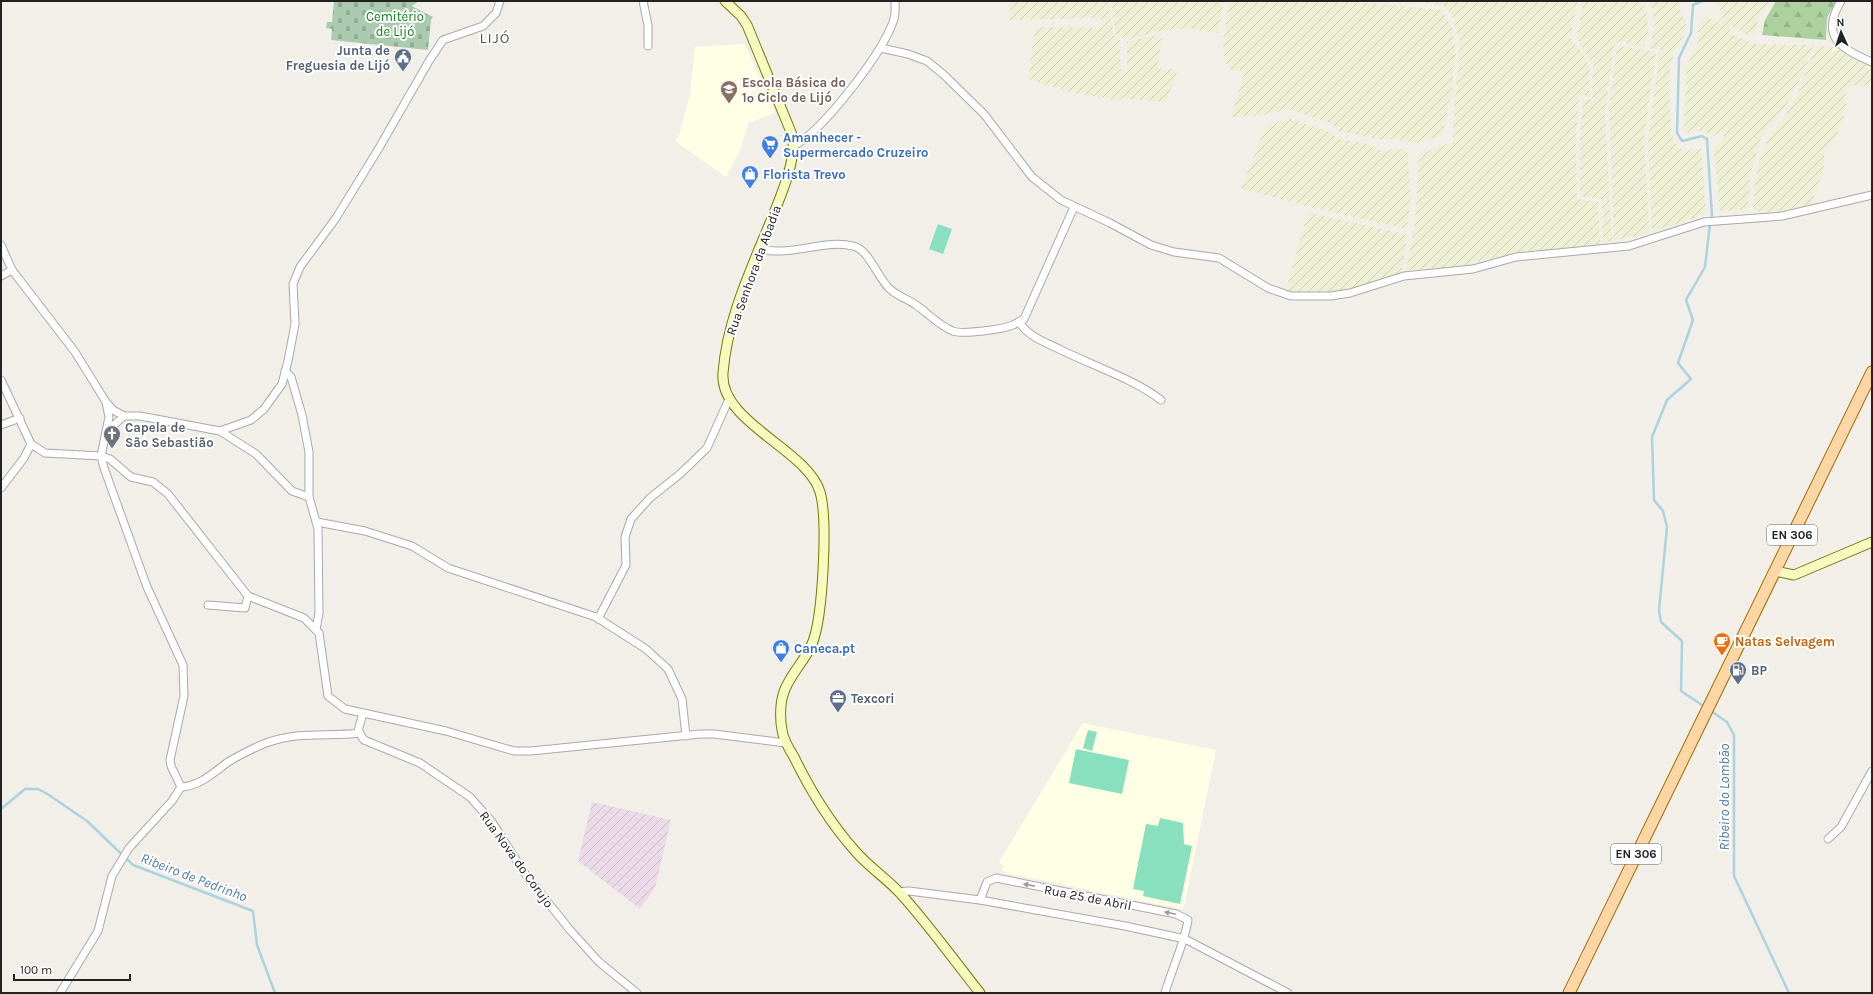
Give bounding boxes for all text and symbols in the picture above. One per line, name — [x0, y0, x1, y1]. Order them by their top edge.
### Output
park label: Cemitério de Lijó — [366, 9, 424, 39]
north arrow — [1821, 12, 1861, 52]
text: N — [1836, 16, 1845, 29]
district label: LIJÓ — [480, 29, 510, 47]
place label: Junta de Freguesia de Lijó — [286, 43, 390, 73]
public building icon: Junta de Freguesia de Lijó — [393, 47, 413, 72]
place label: Escola Básica do 1º Ciclo de Lijó — [742, 75, 846, 105]
school or university icon: Escola Básica do 1º Ciclo de Lijó — [719, 79, 739, 104]
place label: Amanhecer - Supermercado Cruzeiro — [783, 130, 928, 160]
supermarket icon: Amanhecer - Supermercado Cruzeiro — [760, 134, 780, 159]
shop icon: Florista Trevo — [740, 164, 760, 189]
place label: Florista Trevo — [763, 167, 846, 182]
street label: Rua Senhora da Abadia — [723, 203, 784, 337]
place label: Capela de São Sebastião — [125, 420, 214, 450]
church icon: Capela de São Sebastião — [102, 424, 122, 449]
road number: EN 306 — [1767, 525, 1817, 545]
cafe icon: Natas Selvagem — [1712, 631, 1732, 656]
place label: Natas Selvagem — [1735, 634, 1835, 649]
shop icon: Caneca.pt — [771, 638, 791, 663]
place label: Caneca.pt — [794, 641, 855, 656]
fuel station icon: BP — [1728, 660, 1748, 685]
place label: BP — [1751, 663, 1767, 678]
office icon: Texcori — [828, 688, 848, 713]
place label: Texcori — [851, 691, 895, 706]
water label: Ribeiro do Lombão — [1716, 743, 1733, 850]
street label: Rua Nova do Corujo — [477, 808, 557, 910]
road number: EN 306 — [1611, 844, 1661, 864]
water label: Ribeiro de Pedrinho — [138, 849, 249, 906]
one-way arrow — [1023, 881, 1035, 887]
street label: Rua 25 de Abril — [1043, 882, 1133, 913]
one-way arrow — [1164, 910, 1176, 916]
scale bar — [14, 956, 130, 982]
text: 100 m — [20, 963, 52, 977]

